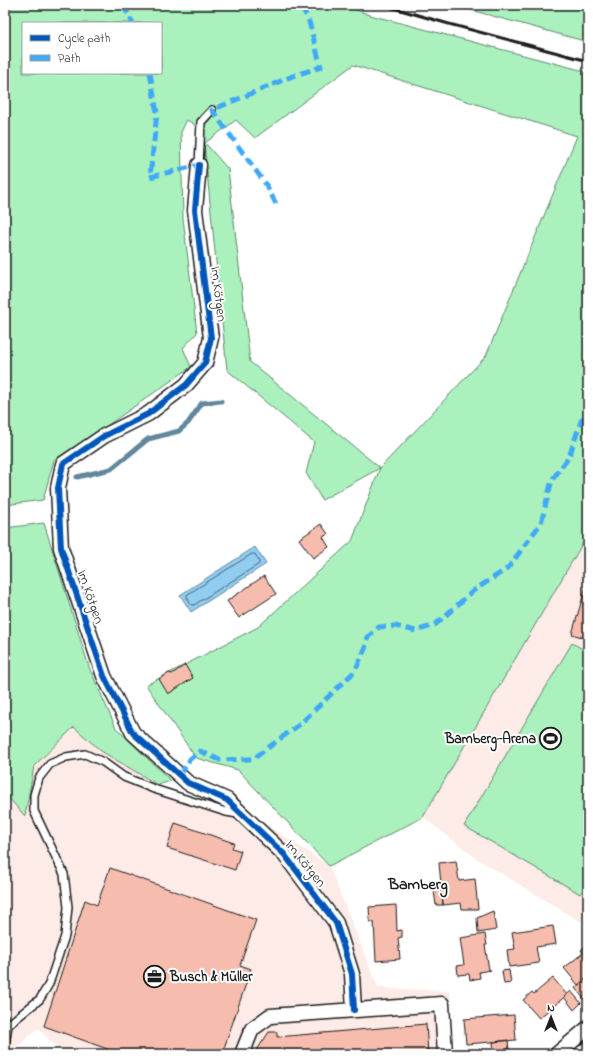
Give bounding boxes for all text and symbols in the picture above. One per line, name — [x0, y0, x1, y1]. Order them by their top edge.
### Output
legend — [22, 22, 162, 74]
text: Cycle path — [58, 30, 110, 49]
text: Path — [58, 50, 81, 68]
street label: Im Kötgen — [203, 265, 232, 323]
street label: Im Kötgen — [70, 567, 109, 627]
sports icon: Bamberg-Arena — [538, 726, 564, 752]
place label: Bamberg-Arena — [444, 729, 536, 752]
street label: Im Kötgen — [278, 836, 331, 893]
district label: Bamberg — [387, 873, 448, 898]
office icon: Busch & Müller — [141, 964, 167, 990]
place label: Busch & Müller — [169, 967, 253, 988]
north arrow — [531, 997, 571, 1037]
text: N — [547, 1000, 555, 1016]

